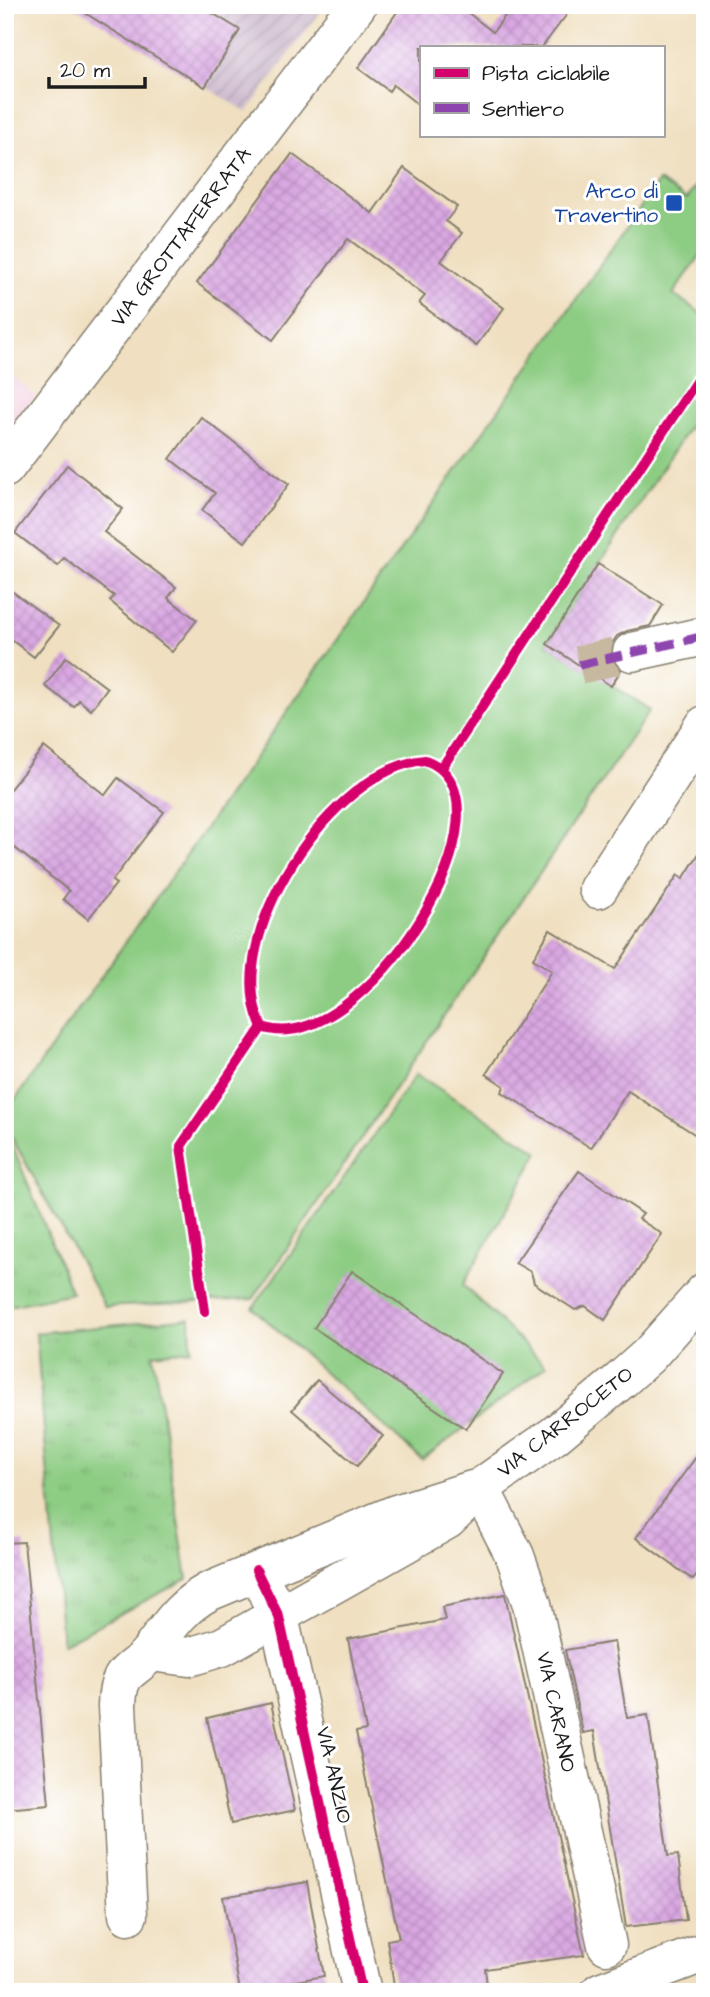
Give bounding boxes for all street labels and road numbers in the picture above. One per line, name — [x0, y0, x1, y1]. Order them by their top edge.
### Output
street label: VIA GROTTAFERRATA — [104, 141, 259, 333]
street label: VIA CARROCETO — [491, 1360, 639, 1484]
street label: VIA CARANO — [529, 1649, 583, 1775]
street label: VIA ANZIO — [309, 1724, 359, 1826]

